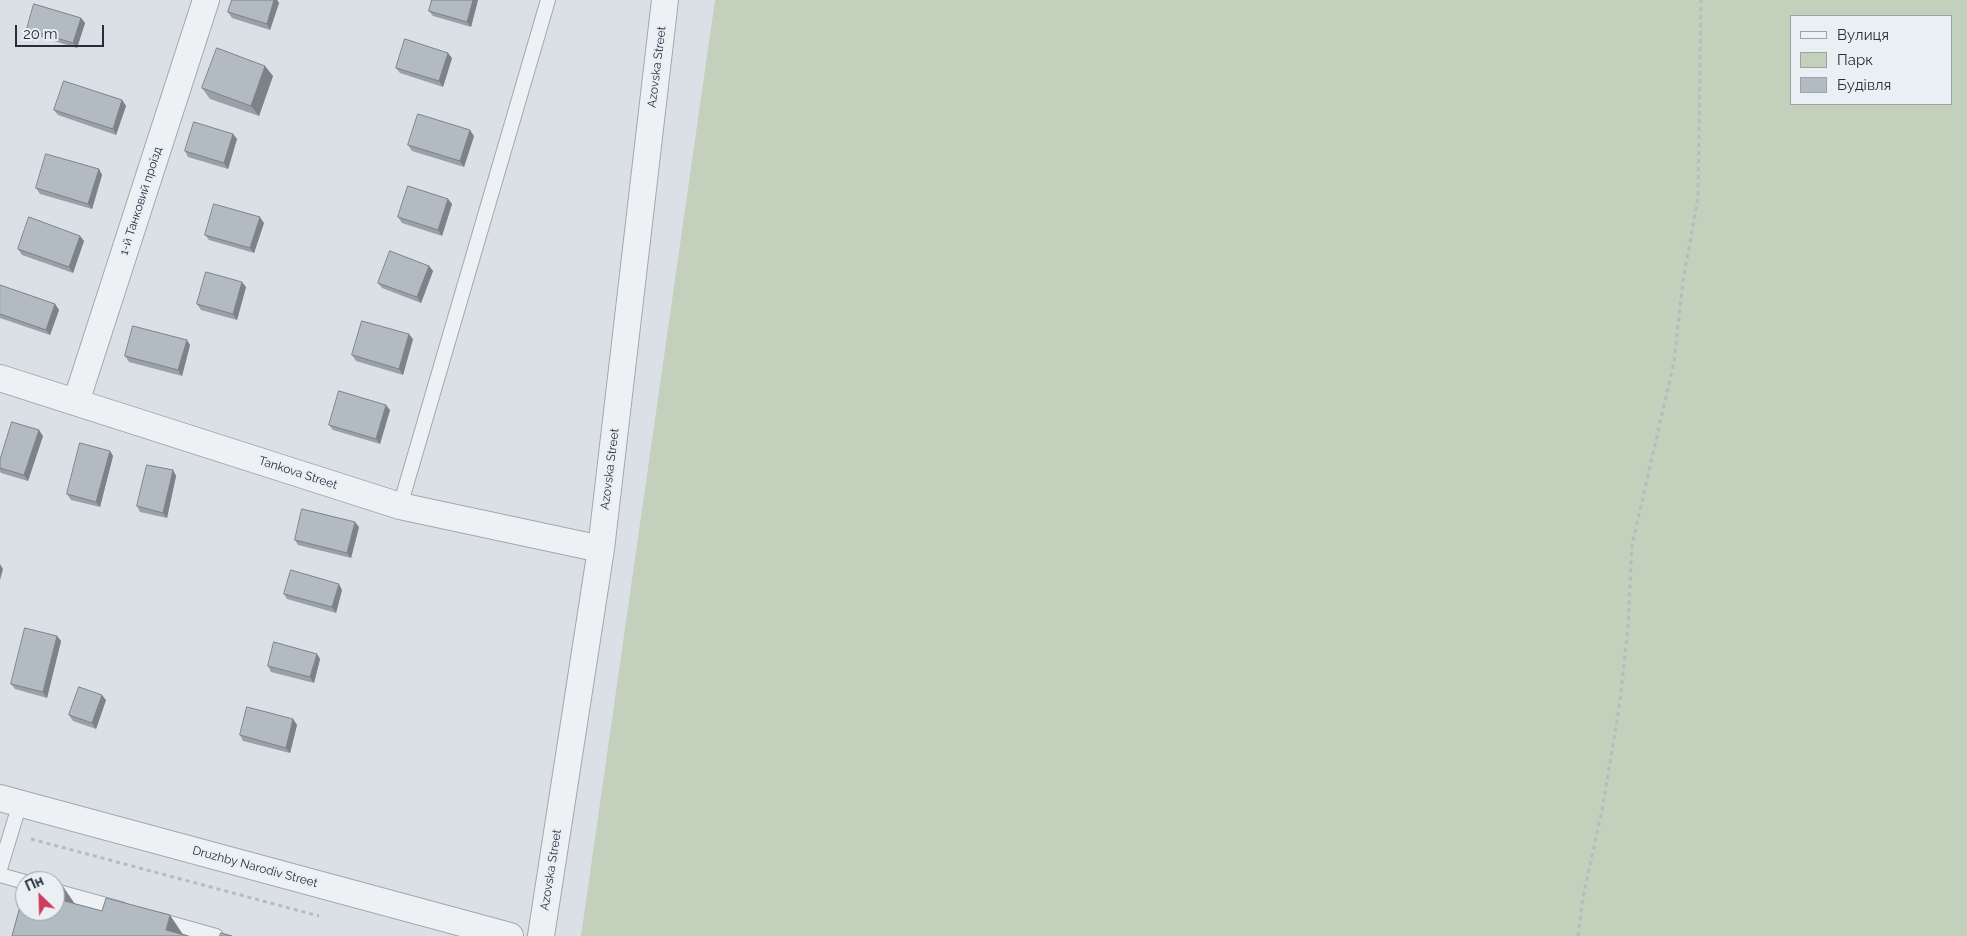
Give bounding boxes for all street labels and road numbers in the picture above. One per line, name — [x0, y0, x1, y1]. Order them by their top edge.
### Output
street label: Azovska Street — [645, 25, 669, 109]
street label: 1-й Танковий проїзд — [117, 145, 165, 257]
street label: Azovska Street — [598, 427, 622, 511]
street label: Tankova Street — [257, 454, 339, 492]
street label: Azovska Street — [537, 828, 565, 912]
street label: Druzhby Narodiv Street — [191, 843, 319, 891]

